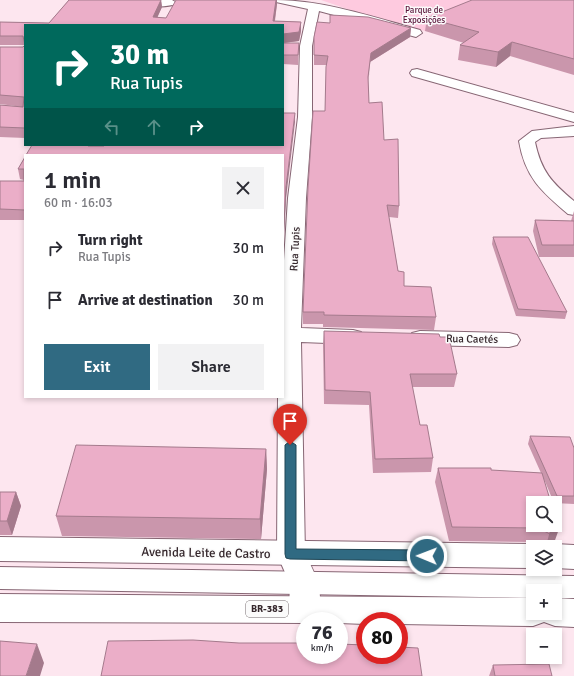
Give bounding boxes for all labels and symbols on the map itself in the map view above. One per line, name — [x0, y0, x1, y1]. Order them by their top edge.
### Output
park label: Parque de Exposições — [403, 5, 445, 26]
street label: Rua Tupis — [287, 226, 303, 272]
street label: Rua Caetés — [446, 332, 498, 346]
pin — [273, 404, 307, 445]
position arrow — [406, 535, 448, 577]
street label: Avenida Leite de Castro — [141, 544, 271, 562]
road number: BR-383 — [246, 601, 288, 617]
speed limit sign: 80 — [356, 612, 408, 664]

